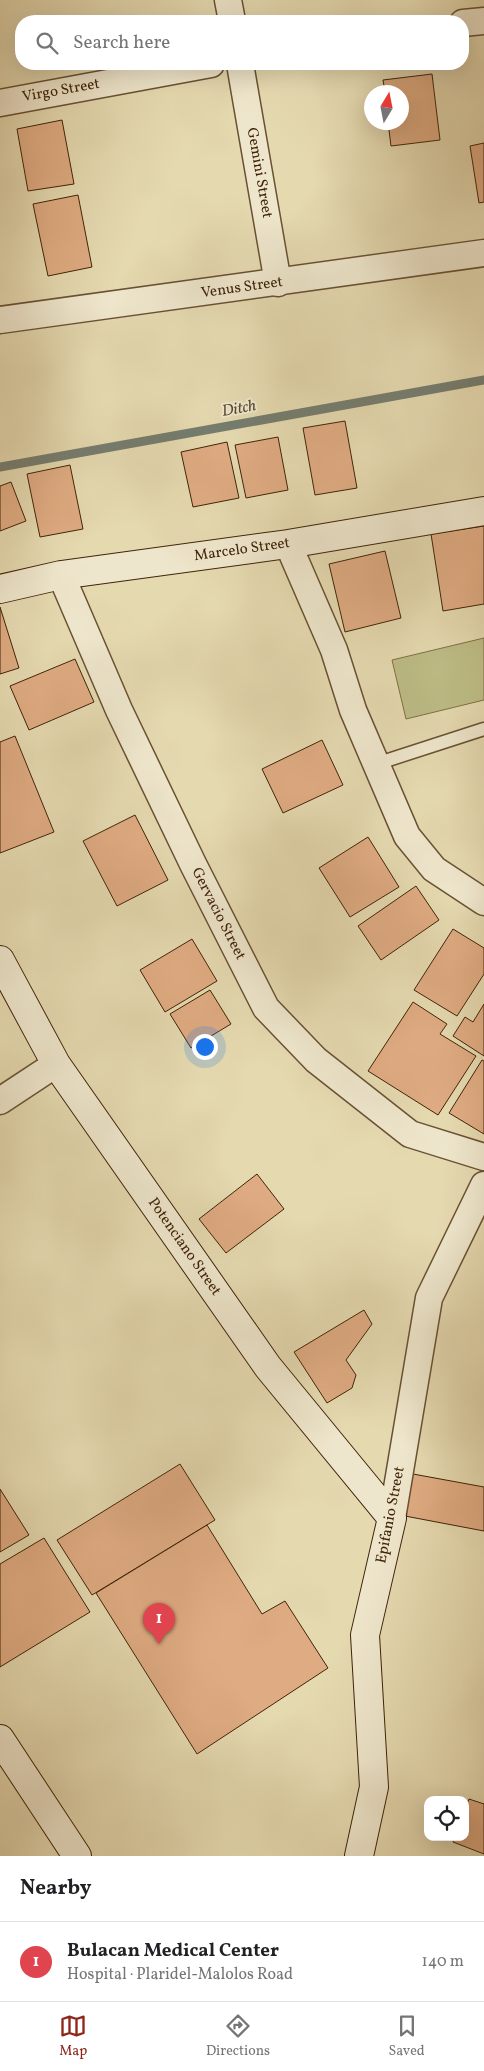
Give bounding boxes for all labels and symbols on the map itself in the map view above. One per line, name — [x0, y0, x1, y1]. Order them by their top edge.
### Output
street label: Virgo Street — [21, 74, 101, 108]
north arrow — [364, 85, 409, 130]
street label: Gemini Street — [241, 126, 277, 220]
street label: Venus Street — [200, 272, 284, 304]
water label: Ditch — [220, 395, 258, 423]
street label: Marcelo Street — [193, 533, 291, 567]
street label: Gervacio Street — [186, 864, 250, 964]
your location — [192, 1034, 218, 1060]
street label: Potenciano Street — [142, 1194, 226, 1300]
street label: Epifanio Street — [371, 1465, 411, 1565]
pin: 1 — [143, 1603, 175, 1644]

